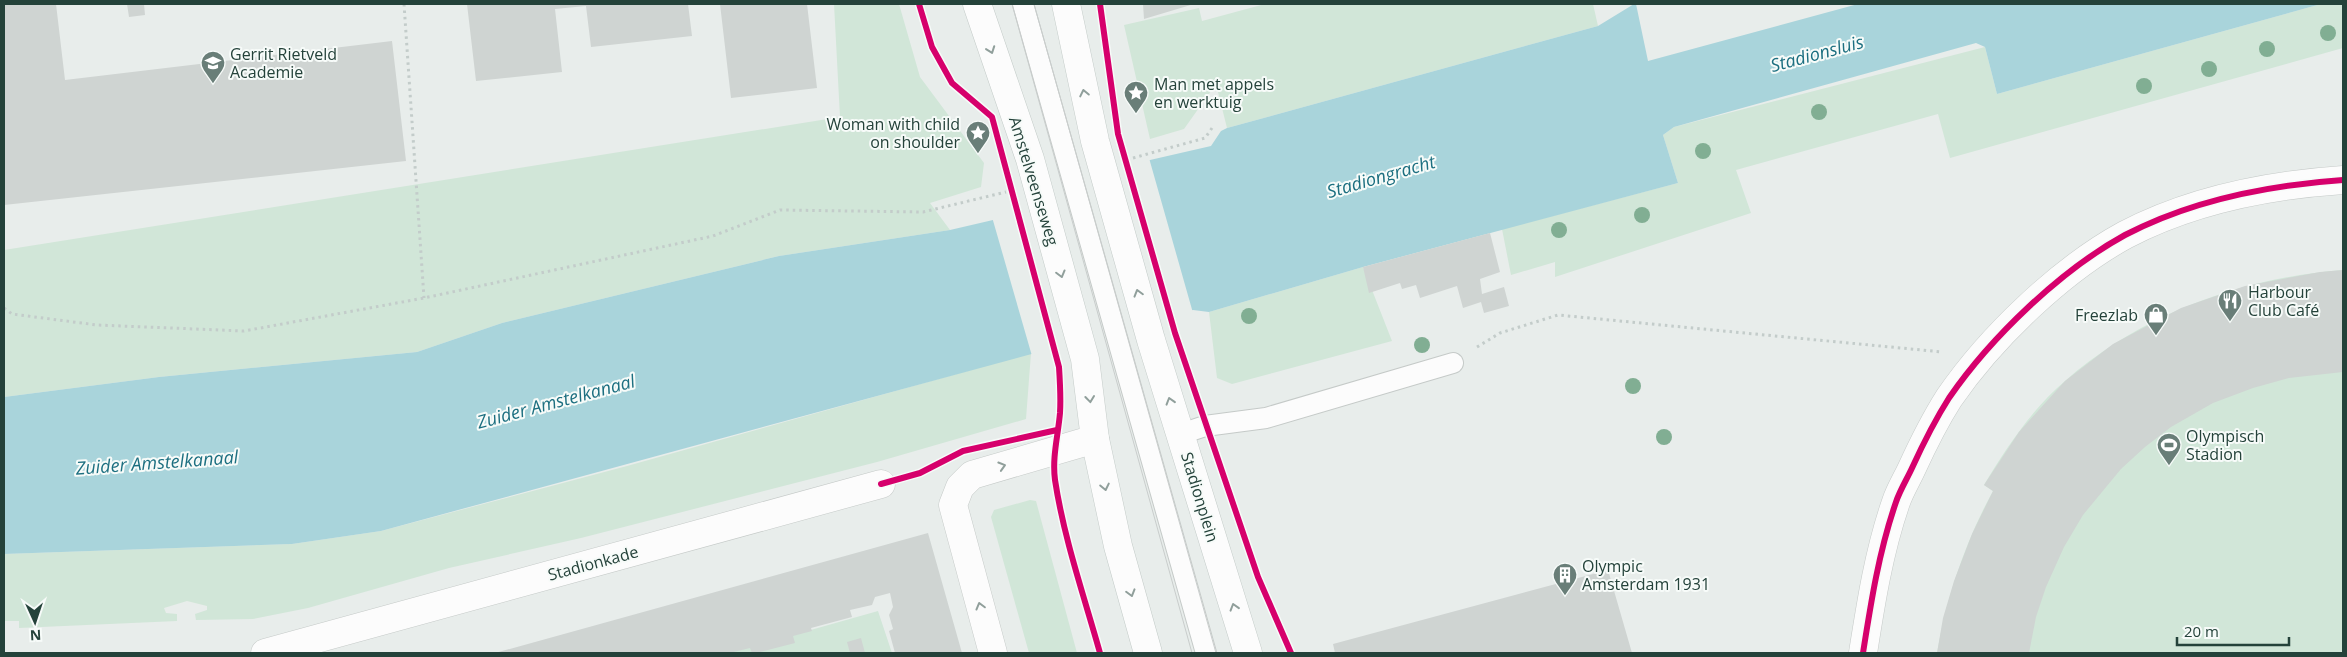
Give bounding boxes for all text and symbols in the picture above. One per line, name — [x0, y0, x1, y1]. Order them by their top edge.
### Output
water label: Stadionsluis — [1767, 29, 1866, 77]
place label: Gerrit Rietveld Academie — [230, 43, 337, 83]
one-way arrow — [985, 45, 995, 54]
school or university icon: Gerrit Rietveld Academie — [200, 50, 226, 84]
place label: Man met appels en werktuig — [1154, 73, 1274, 113]
place icon: Man met appels en werktuig — [1123, 80, 1149, 114]
one-way arrow — [1080, 89, 1090, 97]
place label: Woman with child on shoulder — [826, 113, 960, 153]
street label: Amstelveenseweg — [1004, 114, 1064, 248]
place icon: Woman with child on shoulder — [965, 120, 991, 154]
water label: Stadiongracht — [1324, 149, 1439, 203]
one-way arrow — [1056, 269, 1066, 277]
place label: Harbour Club Café — [2248, 281, 2319, 321]
restaurant icon: Harbour Club Café — [2217, 288, 2243, 322]
one-way arrow — [1133, 289, 1144, 298]
shop icon: Freezlab — [2143, 302, 2169, 336]
place label: Freezlab — [2075, 304, 2138, 326]
water label: Zuider Amstelkanaal — [473, 368, 638, 434]
one-way arrow — [1084, 395, 1095, 403]
one-way arrow — [1166, 398, 1176, 406]
place label: Olympisch Stadion — [2186, 425, 2264, 465]
sports icon: Olympisch Stadion — [2156, 432, 2182, 466]
water label: Zuider Amstelkanaal — [74, 444, 239, 480]
street label: Stadionplein — [1176, 449, 1224, 545]
one-way arrow — [998, 462, 1006, 472]
one-way arrow — [1099, 482, 1110, 491]
street label: Stadionkade — [545, 540, 641, 586]
place label: Olympic Amsterdam 1931 — [1582, 555, 1710, 595]
building icon: Olympic Amsterdam 1931 — [1552, 562, 1578, 596]
one-way arrow — [1126, 589, 1136, 597]
north arrow — [10, 597, 60, 647]
one-way arrow — [976, 603, 986, 611]
one-way arrow — [1229, 603, 1239, 611]
scale bar — [2177, 614, 2290, 646]
text: 20 m — [2184, 621, 2219, 641]
text: N — [30, 626, 42, 645]

